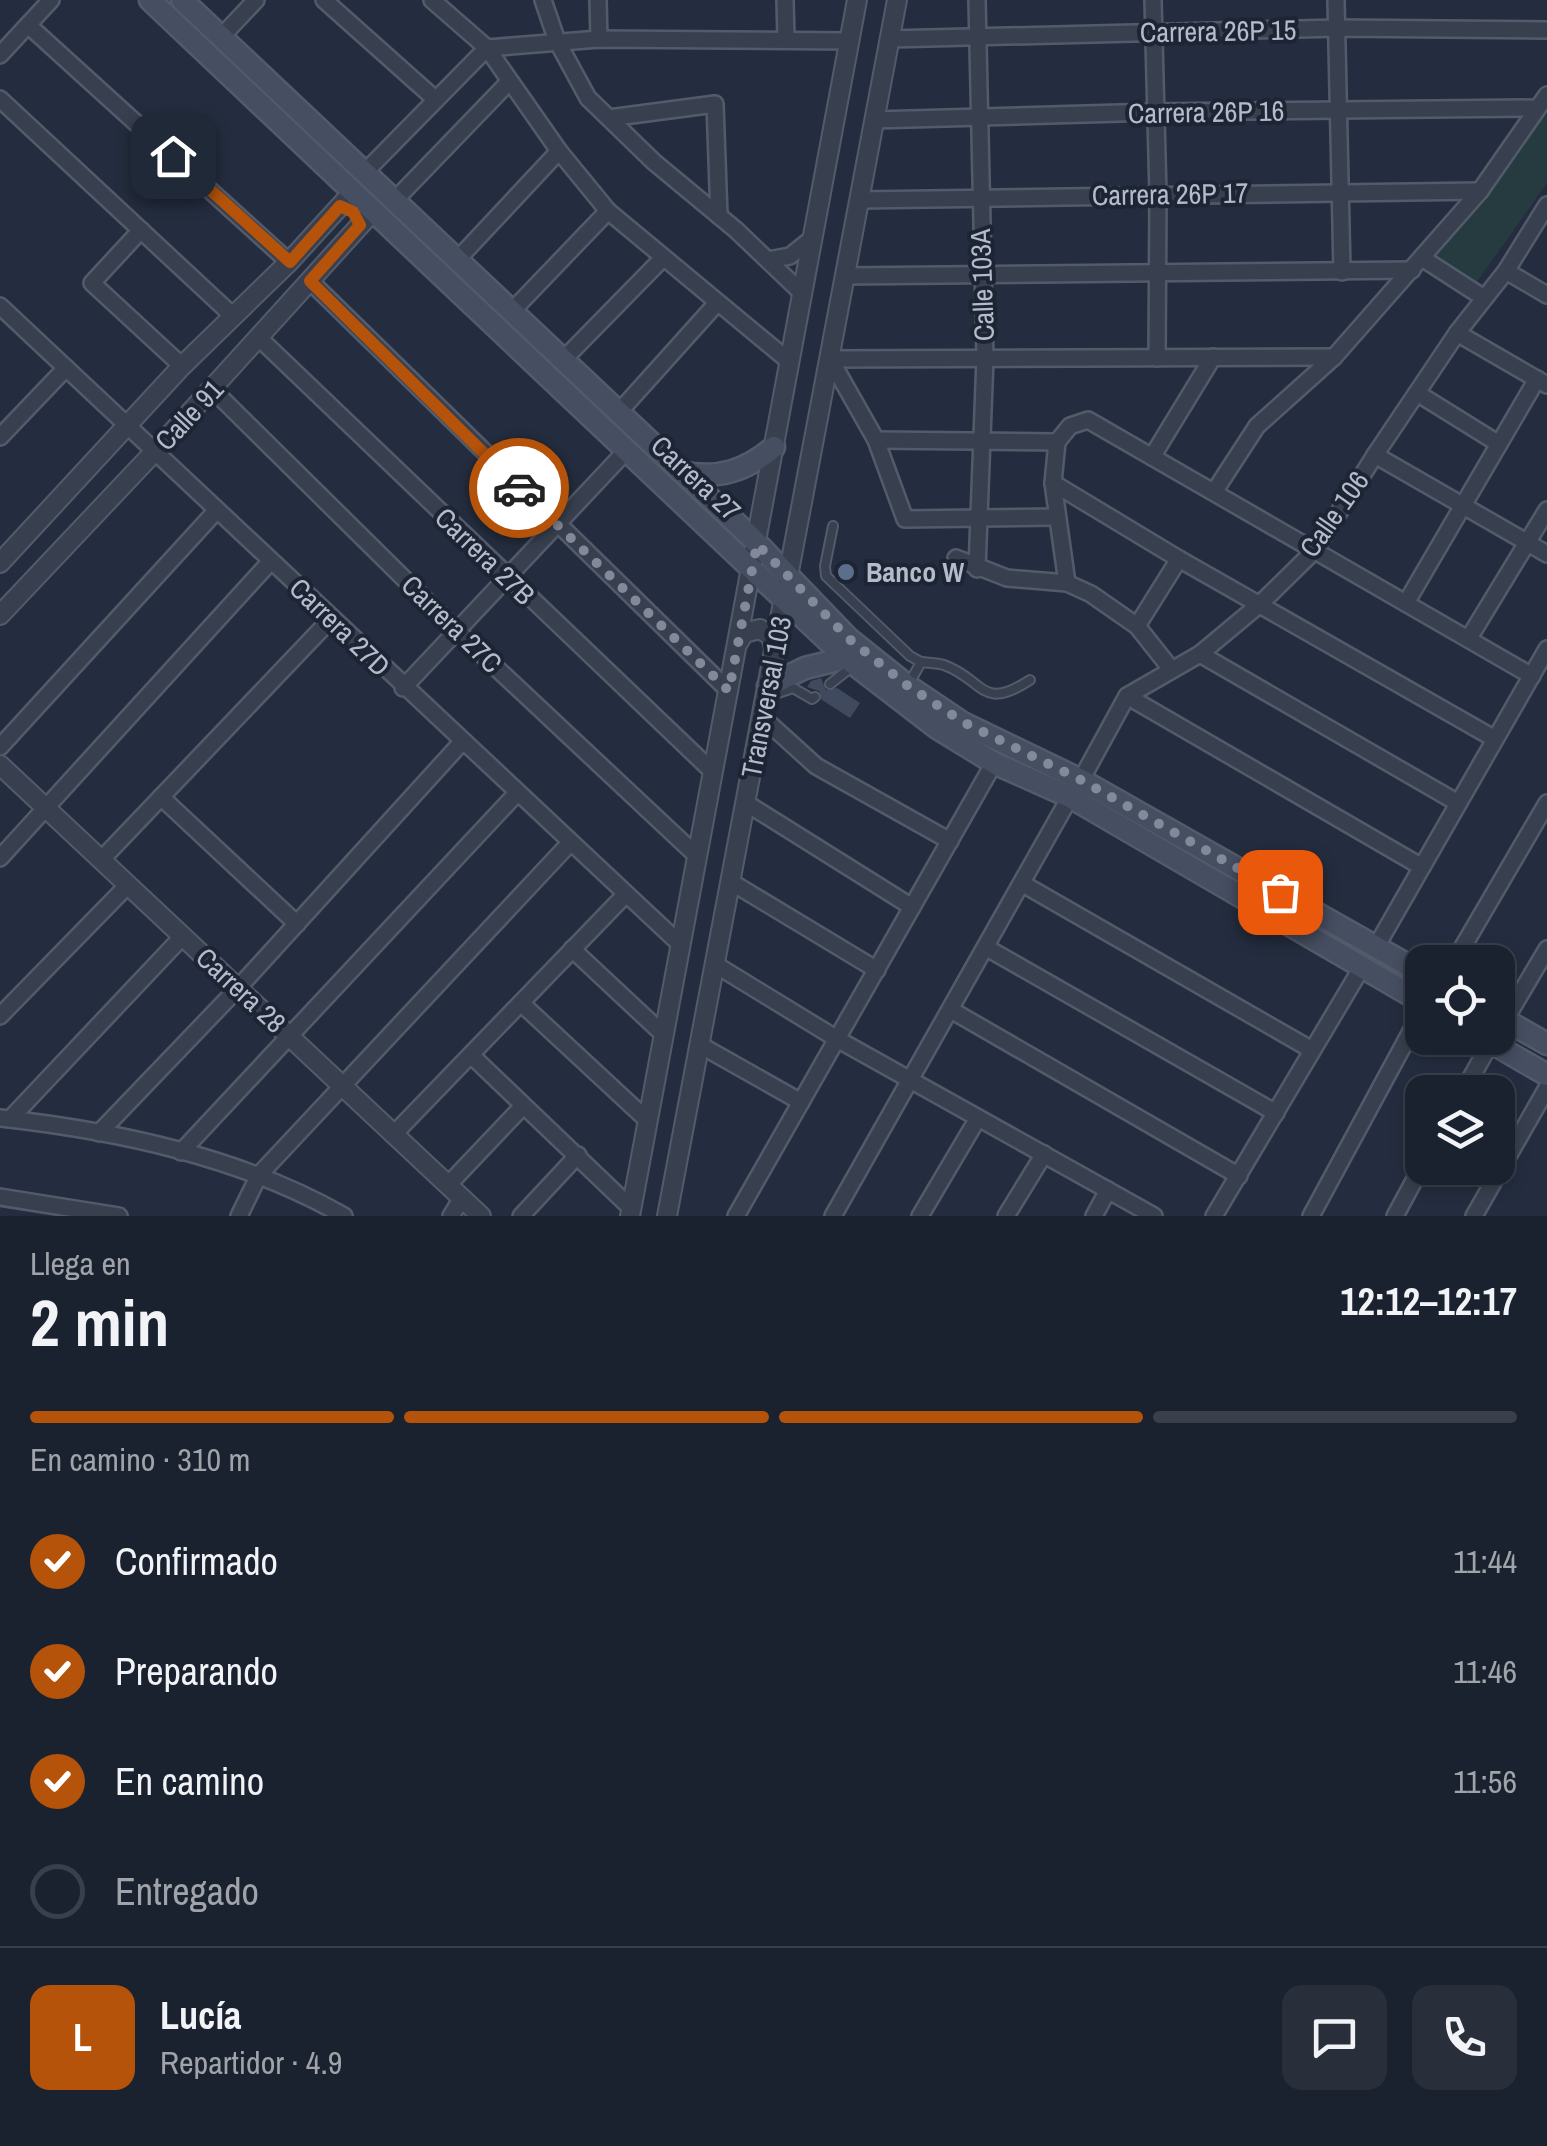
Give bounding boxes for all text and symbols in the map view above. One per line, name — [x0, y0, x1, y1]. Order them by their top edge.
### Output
street label: Carrera 26P 15 — [1139, 11, 1297, 51]
street label: Carrera 26P 16 — [1127, 92, 1285, 132]
pin — [131, 114, 216, 199]
icon: home — [146, 129, 201, 184]
street label: Carrera 26P 17 — [1091, 174, 1249, 214]
street label: Calle 103A — [961, 228, 1003, 342]
street label: Calle 91 — [146, 371, 232, 459]
street label: Carrera 27 — [643, 427, 749, 529]
courier — [469, 438, 569, 538]
icon: car — [492, 461, 547, 516]
street label: Calle 106 — [1291, 463, 1377, 565]
street label: Carrera 27B — [427, 499, 543, 613]
place label: Banco W — [866, 553, 965, 591]
marker: Banco W — [835, 561, 857, 583]
street label: Carrera 27C — [393, 566, 511, 682]
street label: Carrera 27D — [281, 569, 399, 685]
street label: Transversal 103 — [732, 613, 800, 781]
pin — [1238, 850, 1323, 935]
icon: bag — [1253, 865, 1308, 920]
street label: Carrera 28 — [188, 939, 294, 1041]
map controls — [1405, 945, 1515, 1185]
button: locate — [1405, 945, 1515, 1055]
button: layers — [1405, 1075, 1515, 1185]
text: Llega en — [30, 1242, 131, 1285]
text: 12:12–12:17 — [1340, 1276, 1517, 1327]
text: 2 min — [30, 1279, 169, 1366]
text: En camino · 310 m — [30, 1438, 250, 1481]
icon: check — [30, 1534, 85, 1589]
text: Confirmado — [115, 1536, 278, 1587]
text: 11:44 — [1453, 1540, 1517, 1583]
icon: check — [30, 1644, 85, 1699]
text: Preparando — [115, 1646, 278, 1697]
text: 11:46 — [1453, 1650, 1517, 1693]
icon: check — [30, 1754, 85, 1809]
text: En camino — [115, 1756, 264, 1807]
text: 11:56 — [1453, 1760, 1517, 1803]
text: Entregado — [115, 1866, 259, 1917]
button: chat — [1282, 1985, 1387, 2090]
button: phone — [1412, 1985, 1517, 2090]
text: Lucía — [160, 1990, 241, 2041]
text: L — [73, 2012, 92, 2063]
text: Repartidor · 4.9 — [160, 2041, 342, 2084]

